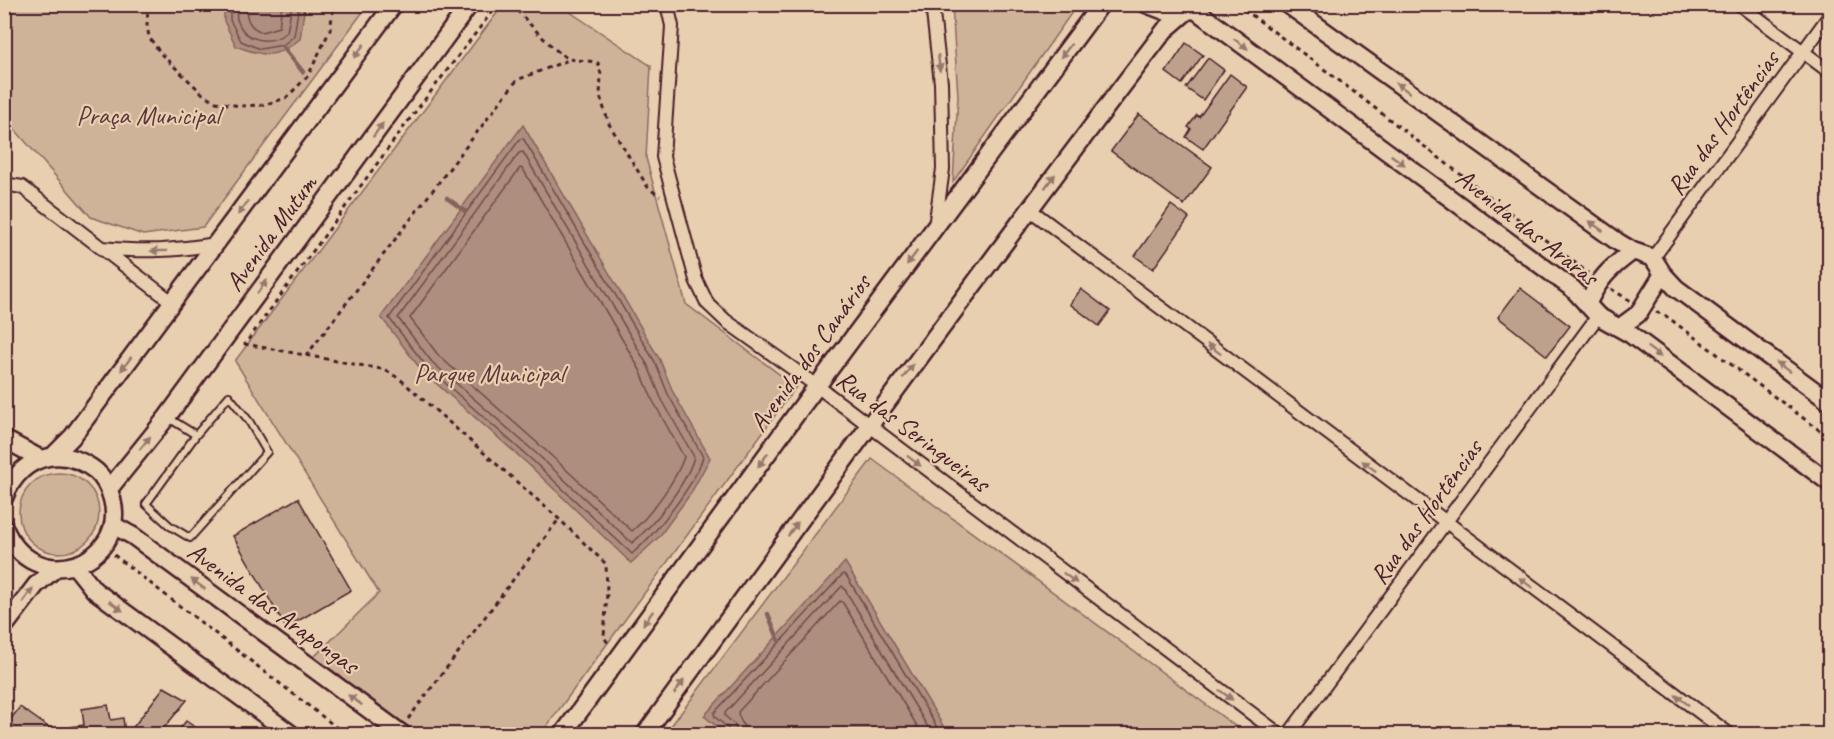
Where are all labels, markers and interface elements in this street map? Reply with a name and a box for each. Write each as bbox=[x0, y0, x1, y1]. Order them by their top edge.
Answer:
one-way arrow bbox=[1233, 38, 1249, 50]
one-way arrow bbox=[1060, 43, 1072, 59]
street label: Rua das Hortências bbox=[1659, 43, 1788, 202]
one-way arrow bbox=[354, 44, 366, 59]
one-way arrow bbox=[934, 53, 943, 72]
one-way arrow bbox=[1396, 82, 1412, 94]
park label: Praça Municipal bbox=[76, 99, 224, 132]
one-way arrow bbox=[372, 123, 384, 139]
one-way arrow bbox=[1390, 153, 1406, 166]
street label: Avenida das Araras bbox=[1449, 161, 1607, 294]
street label: Avenida Mutum bbox=[218, 167, 326, 298]
one-way arrow bbox=[1043, 174, 1055, 189]
one-way arrow bbox=[237, 199, 249, 215]
one-way arrow bbox=[1588, 220, 1604, 232]
one-way arrow bbox=[149, 246, 168, 255]
one-way arrow bbox=[906, 250, 918, 266]
street label: Avenida dos Canários bbox=[742, 266, 879, 438]
one-way arrow bbox=[256, 280, 268, 296]
one-way arrow bbox=[1206, 343, 1221, 355]
one-way arrow bbox=[1645, 346, 1661, 358]
one-way arrow bbox=[121, 357, 133, 372]
park label: Parque Municipal bbox=[414, 357, 569, 390]
one-way arrow bbox=[1775, 362, 1790, 374]
street label: Rua das Seringueiras bbox=[830, 363, 998, 501]
one-way arrow bbox=[902, 364, 914, 380]
street label: Rua das Hortências bbox=[1362, 432, 1491, 591]
one-way arrow bbox=[139, 435, 152, 451]
one-way arrow bbox=[757, 452, 769, 468]
one-way arrow bbox=[907, 454, 922, 466]
one-way arrow bbox=[1362, 461, 1377, 473]
one-way arrow bbox=[787, 521, 799, 537]
street label: Avenida das Arapongas bbox=[181, 535, 367, 682]
one-way arrow bbox=[1062, 572, 1078, 584]
one-way arrow bbox=[1518, 577, 1534, 589]
one-way arrow bbox=[190, 578, 206, 590]
one-way arrow bbox=[22, 588, 34, 604]
one-way arrow bbox=[109, 600, 124, 612]
one-way arrow bbox=[642, 609, 654, 625]
one-way arrow bbox=[673, 680, 685, 696]
one-way arrow bbox=[1218, 689, 1234, 701]
one-way arrow bbox=[1674, 693, 1690, 706]
one-way arrow bbox=[347, 694, 363, 706]

